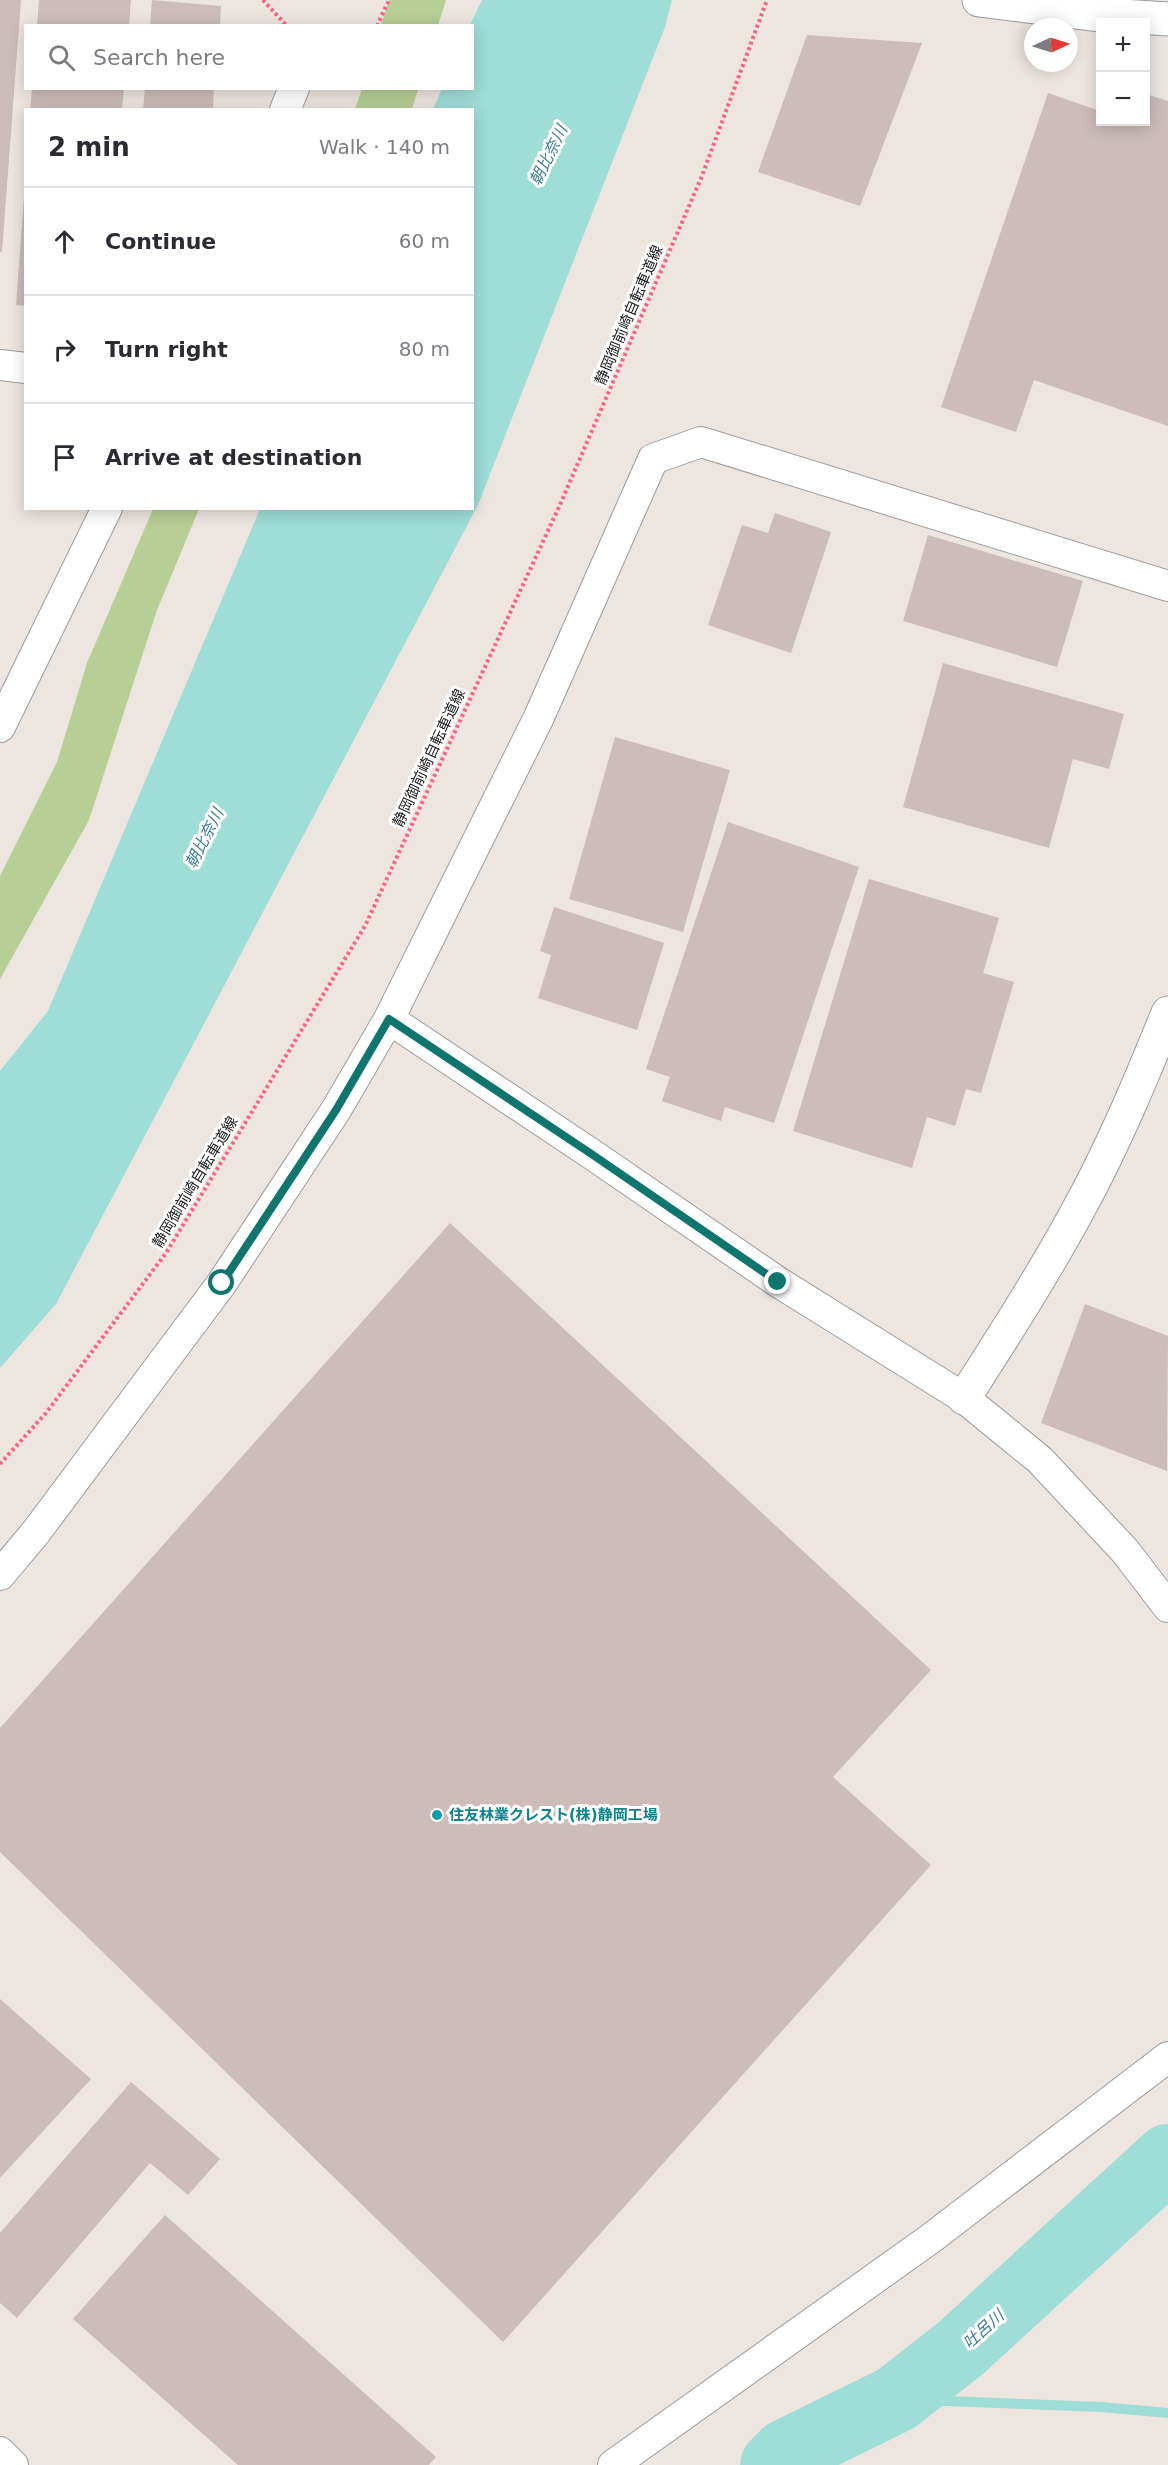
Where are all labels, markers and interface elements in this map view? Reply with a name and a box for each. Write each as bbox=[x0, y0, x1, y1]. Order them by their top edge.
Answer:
north arrow bbox=[1024, 18, 1078, 72]
map controls bbox=[1096, 18, 1150, 126]
button: + bbox=[1096, 18, 1150, 72]
search box bbox=[24, 24, 474, 90]
icon: search bbox=[45, 41, 78, 74]
text: Search here bbox=[93, 45, 225, 70]
button: − bbox=[1096, 72, 1150, 126]
water label: 朝比奈川 bbox=[526, 121, 572, 188]
text: 2 min bbox=[48, 132, 130, 162]
text: Walk · 140 m bbox=[319, 135, 450, 159]
icon: ahead bbox=[48, 225, 81, 258]
text: Continue bbox=[105, 229, 216, 254]
text: 60 m bbox=[399, 229, 450, 253]
street label: 静岡御前崎自転車道線 bbox=[591, 242, 667, 388]
icon: right bbox=[48, 333, 81, 366]
text: Turn right bbox=[105, 337, 228, 362]
text: 80 m bbox=[399, 337, 450, 361]
icon: arrive bbox=[48, 441, 81, 474]
text: Arrive at destination bbox=[105, 445, 362, 470]
street label: 静岡御前崎自転車道線 bbox=[389, 686, 469, 830]
water label: 朝比奈川 bbox=[181, 804, 228, 871]
street label: 静岡御前崎自転車道線 bbox=[149, 1113, 241, 1251]
route end bbox=[764, 1268, 790, 1294]
route start bbox=[208, 1269, 234, 1295]
place label: 住友林業クレスト(株)静岡工場 bbox=[449, 1806, 658, 1824]
marker: 住友林業クレスト(株)静岡工場 bbox=[430, 1808, 444, 1822]
water label: 吐呂川 bbox=[959, 2305, 1009, 2352]

